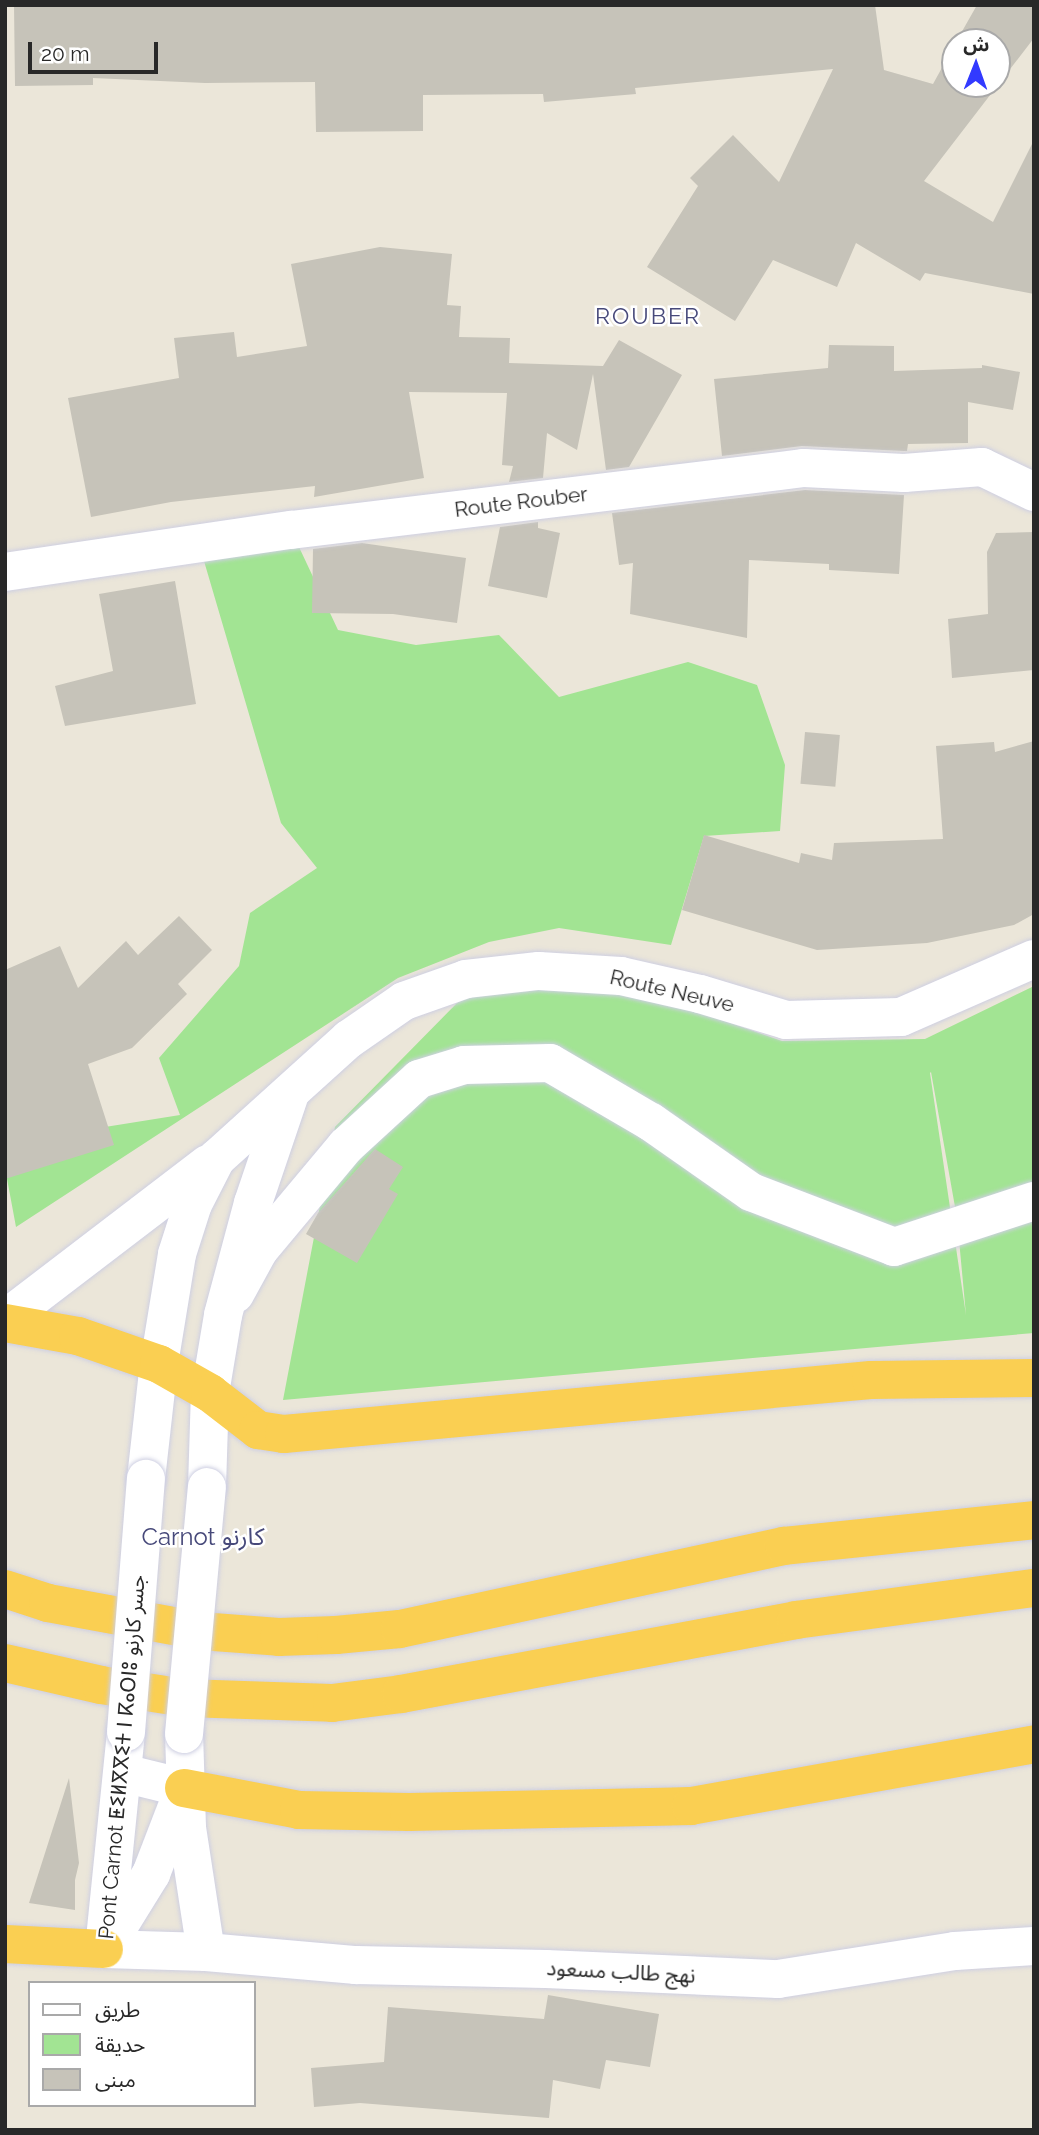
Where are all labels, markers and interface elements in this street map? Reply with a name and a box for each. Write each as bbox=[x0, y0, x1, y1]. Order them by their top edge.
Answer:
scale bar bbox=[32, 28, 161, 72]
north arrow bbox=[941, 28, 1011, 98]
text: ش bbox=[963, 33, 990, 55]
text: 20 m bbox=[41, 41, 89, 66]
district label: ROUBER bbox=[596, 302, 700, 330]
street label: Route Rouber bbox=[453, 481, 589, 523]
street label: Route Neuve bbox=[607, 964, 737, 1018]
district label: Carnot كارنو bbox=[142, 1523, 264, 1551]
street label: Pont Carnot ⵟⵉⵍⴳⴳⵉⵜ ⵏ ⴽⴰⵔⵏⵓ جسر كارنو bbox=[94, 1574, 150, 1940]
street label: نهج طالب مسعود bbox=[546, 1956, 696, 1988]
legend bbox=[28, 1981, 256, 2107]
text: طريق bbox=[95, 1997, 140, 2022]
text: حديقة bbox=[95, 2032, 145, 2057]
text: مبنى bbox=[95, 2067, 136, 2092]

